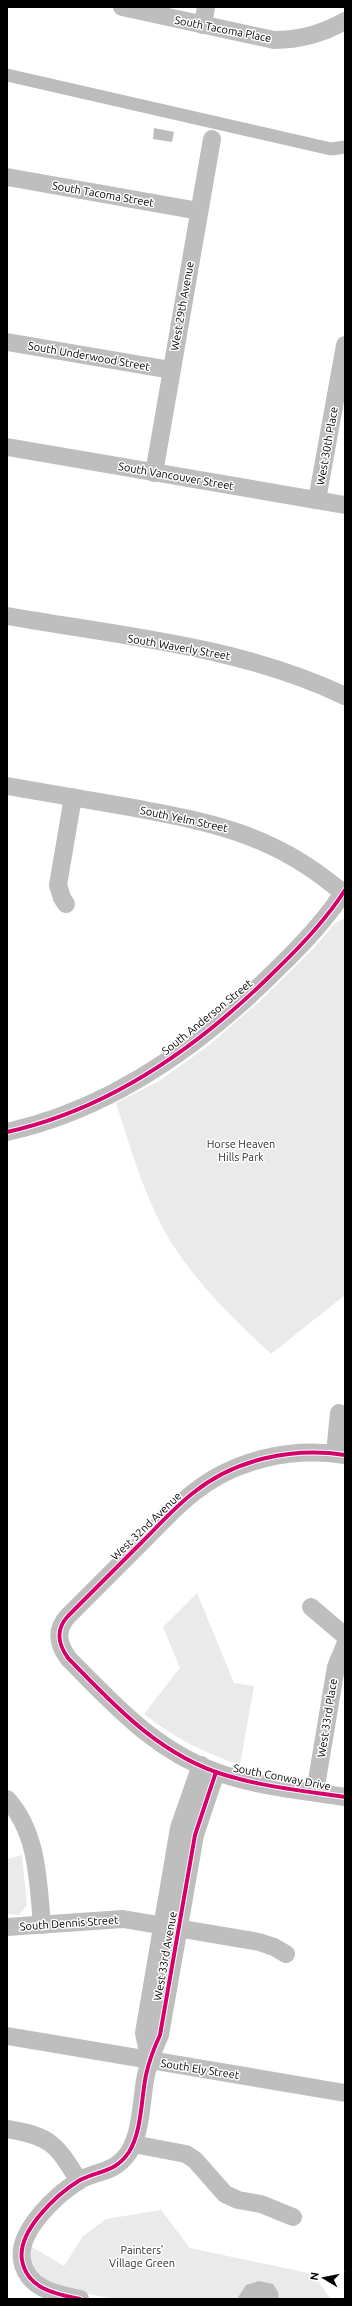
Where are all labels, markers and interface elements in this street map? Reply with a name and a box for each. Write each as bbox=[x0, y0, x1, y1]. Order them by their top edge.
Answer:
street label: South Tacoma Place bbox=[174, 14, 272, 44]
street label: South Tacoma Street bbox=[51, 179, 155, 209]
street label: West 29th Avenue bbox=[168, 260, 196, 352]
street label: South Underwood Street bbox=[27, 339, 151, 373]
street label: West 30th Place bbox=[314, 406, 340, 486]
street label: South Vancouver Street bbox=[117, 460, 235, 492]
street label: South Waverly Street bbox=[127, 632, 232, 662]
street label: South Yelm Street bbox=[139, 804, 230, 834]
street label: South Anderson Street bbox=[160, 977, 255, 1057]
park label: Horse Heaven Hills Park bbox=[207, 1138, 275, 1163]
street label: West 32nd Avenue bbox=[109, 1490, 183, 1562]
street label: West 33rd Place bbox=[315, 1678, 339, 1758]
street label: South Conway Drive bbox=[232, 1762, 332, 1792]
street label: West 33rd Avenue bbox=[151, 1911, 179, 2001]
street label: South Dennis Street bbox=[19, 1914, 119, 1932]
street label: South Ely Street bbox=[160, 2057, 241, 2081]
park label: Painters' Village Green bbox=[109, 2244, 175, 2269]
north arrow bbox=[304, 2258, 344, 2298]
text: N bbox=[308, 2271, 321, 2281]

